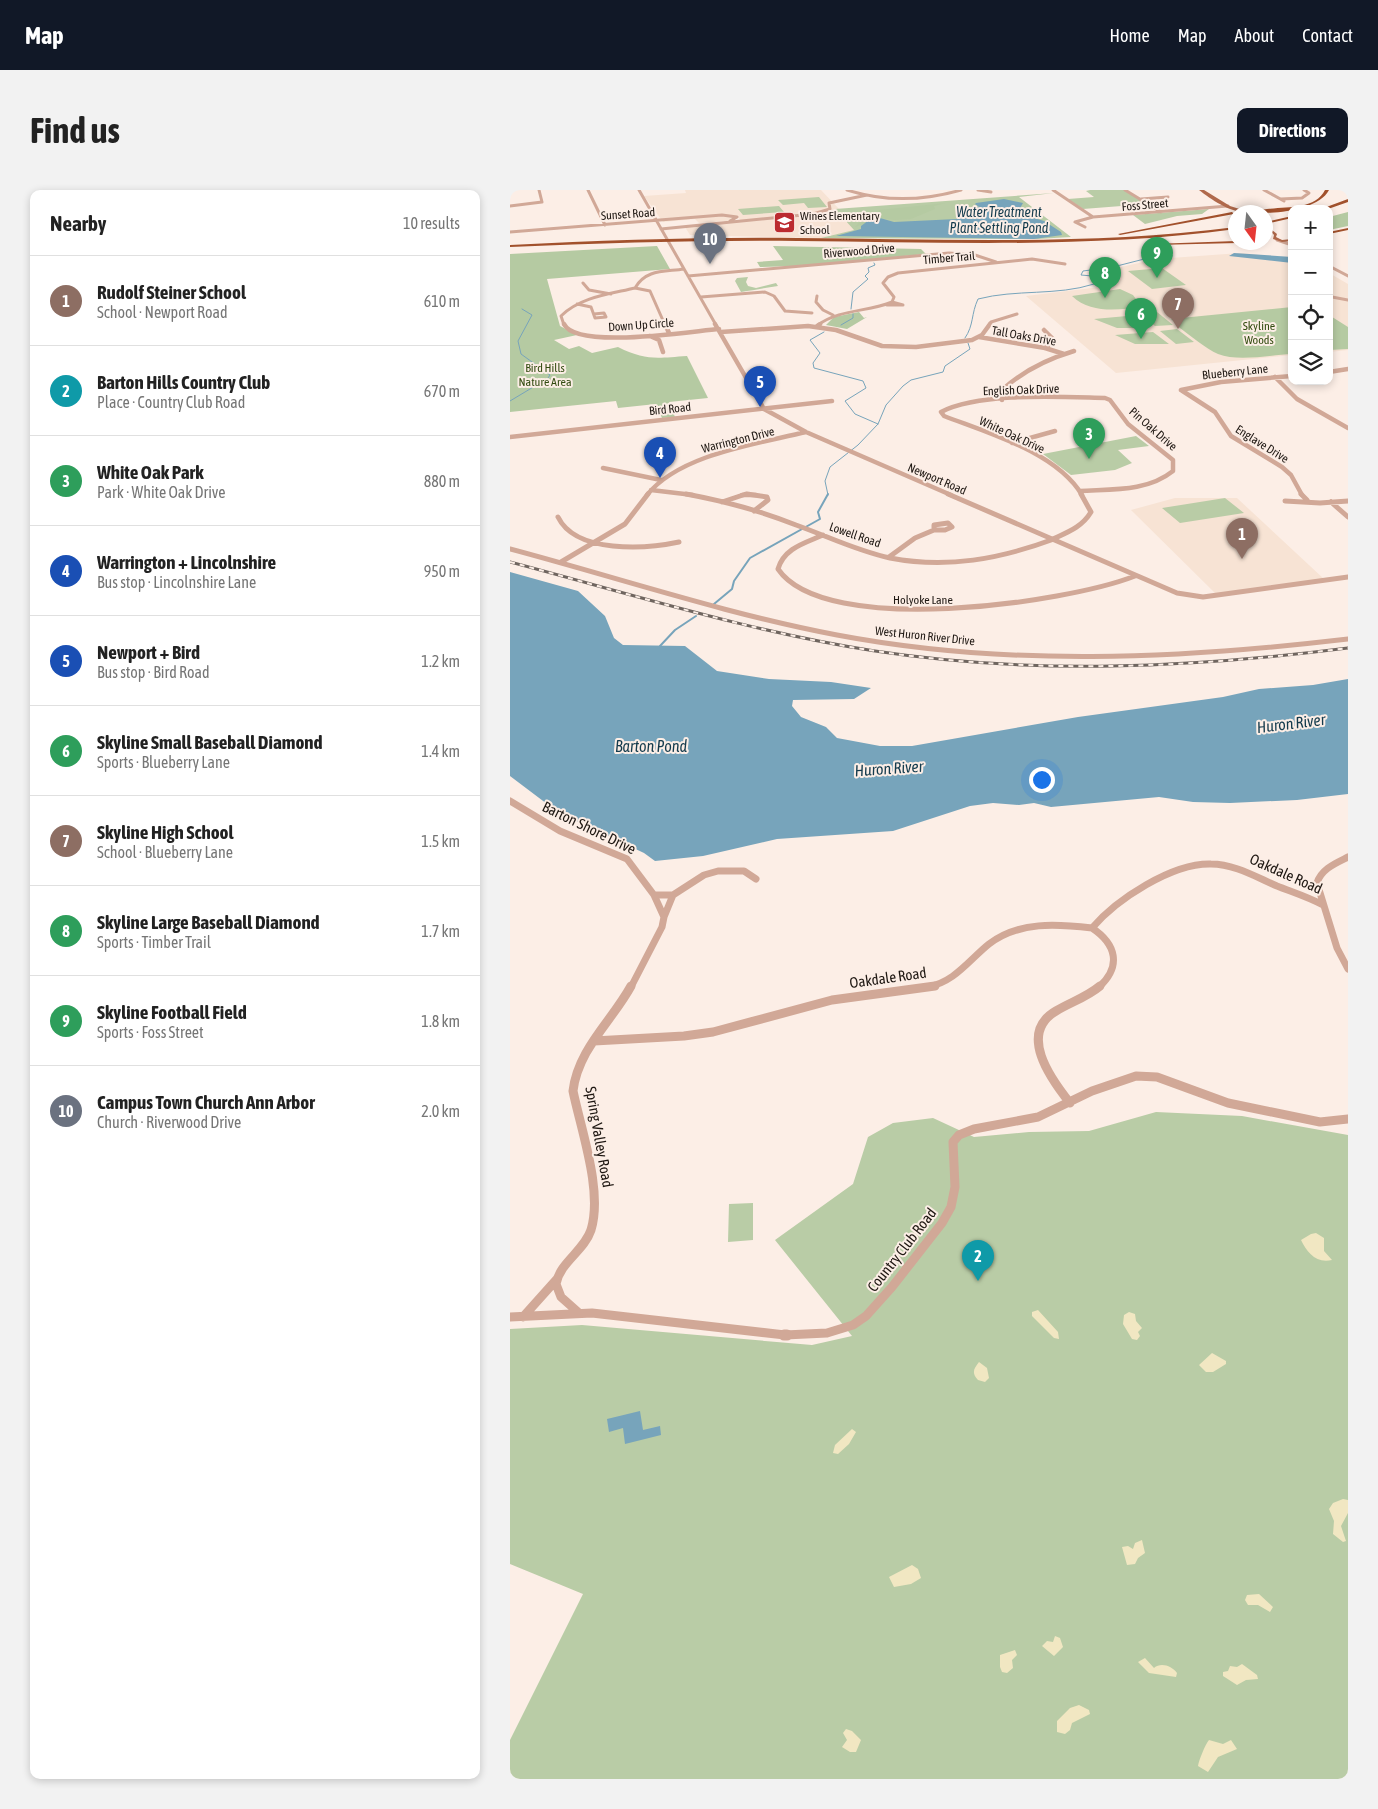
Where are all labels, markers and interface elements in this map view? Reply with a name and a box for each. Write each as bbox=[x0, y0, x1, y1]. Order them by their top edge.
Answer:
text: Map bbox=[25, 22, 64, 49]
text: Home bbox=[1110, 25, 1150, 46]
text: Map bbox=[1178, 25, 1207, 46]
text: About bbox=[1235, 25, 1274, 46]
text: Contact bbox=[1302, 25, 1353, 46]
button: Directions bbox=[1237, 108, 1348, 153]
text: Find us bbox=[30, 110, 120, 150]
street label: Foss Street bbox=[1121, 196, 1169, 214]
water label: Water Treatment Plant Settling Pond bbox=[950, 204, 1049, 236]
street label: Sunset Road bbox=[600, 205, 656, 223]
north arrow bbox=[1228, 205, 1273, 250]
map controls bbox=[1288, 205, 1333, 385]
button: + bbox=[1288, 205, 1333, 250]
place label: Wines Elementary School bbox=[800, 209, 880, 237]
text: Nearby bbox=[50, 211, 106, 235]
school or university icon: Wines Elementary School bbox=[772, 211, 796, 235]
text: 10 results bbox=[403, 214, 460, 232]
pin: 10 bbox=[694, 223, 726, 264]
pin: 9 bbox=[1141, 237, 1173, 278]
street label: Riverwood Drive bbox=[823, 241, 895, 261]
street label: Timber Trail bbox=[922, 249, 976, 267]
button: − bbox=[1288, 250, 1333, 295]
pin: 8 bbox=[1089, 257, 1121, 298]
text: Rudolf Steiner School bbox=[97, 281, 246, 303]
pin: 7 bbox=[1162, 288, 1194, 329]
text: 1 bbox=[62, 292, 70, 310]
text: 610 m bbox=[424, 292, 460, 310]
button: locate bbox=[1288, 295, 1333, 340]
pin: 6 bbox=[1125, 298, 1157, 339]
text: School · Newport Road bbox=[97, 303, 228, 321]
street label: Down Up Circle bbox=[608, 316, 674, 334]
park label: Skyline Woods bbox=[1243, 319, 1275, 347]
street label: Tall Oaks Drive bbox=[991, 323, 1057, 349]
button: layers bbox=[1288, 340, 1333, 385]
park label: Bird Hills Nature Area bbox=[519, 361, 572, 389]
street label: Blueberry Lane bbox=[1201, 362, 1269, 382]
pin: 5 bbox=[744, 366, 776, 407]
text: Barton Hills Country Club bbox=[97, 371, 270, 393]
text: 2 bbox=[62, 382, 70, 400]
text: 670 m bbox=[424, 382, 460, 400]
street label: English Oak Drive bbox=[983, 382, 1059, 398]
text: Place · Country Club Road bbox=[97, 393, 245, 411]
street label: Bird Road bbox=[648, 400, 692, 418]
street label: Pin Oak Drive bbox=[1126, 404, 1180, 454]
street label: White Oak Drive bbox=[977, 414, 1047, 456]
pin: 3 bbox=[1073, 418, 1105, 459]
street label: Englave Drive bbox=[1233, 422, 1291, 466]
street label: Warrington Drive bbox=[700, 424, 776, 456]
pin: 4 bbox=[644, 437, 676, 478]
street label: Newport Road bbox=[906, 460, 968, 498]
text: White Oak Park bbox=[97, 461, 204, 483]
text: 3 bbox=[62, 472, 70, 490]
text: 880 m bbox=[424, 472, 460, 490]
text: Park · White Oak Drive bbox=[97, 483, 226, 501]
pin: 1 bbox=[1226, 518, 1258, 559]
street label: Lowell Road bbox=[827, 520, 883, 550]
text: Warrington + Lincolnshire bbox=[97, 551, 276, 573]
text: 4 bbox=[62, 562, 70, 580]
text: 950 m bbox=[424, 562, 460, 580]
text: Bus stop · Lincolnshire Lane bbox=[97, 573, 256, 591]
street label: Holyoke Lane bbox=[893, 593, 953, 607]
street label: West Huron River Drive bbox=[875, 624, 975, 648]
text: Newport + Bird bbox=[97, 641, 200, 663]
text: 5 bbox=[62, 652, 70, 670]
text: 1.2 km bbox=[421, 652, 460, 670]
text: Bus stop · Bird Road bbox=[97, 663, 209, 681]
water label: Huron River bbox=[1256, 710, 1328, 736]
text: Skyline Small Baseball Diamond bbox=[97, 731, 323, 753]
water label: Barton Pond bbox=[615, 737, 687, 755]
text: 6 bbox=[62, 742, 70, 760]
text: 1.4 km bbox=[421, 742, 460, 760]
text: Sports · Blueberry Lane bbox=[97, 753, 230, 771]
water label: Huron River bbox=[854, 757, 925, 779]
your location bbox=[1029, 767, 1055, 793]
street label: Barton Shore Drive bbox=[540, 798, 639, 858]
text: Skyline High School bbox=[97, 821, 234, 843]
text: 7 bbox=[62, 832, 70, 850]
text: 1.5 km bbox=[421, 832, 460, 850]
text: School · Blueberry Lane bbox=[97, 843, 233, 861]
street label: Oakdale Road bbox=[1247, 850, 1325, 897]
text: Skyline Large Baseball Diamond bbox=[97, 911, 320, 933]
text: 8 bbox=[62, 922, 70, 940]
text: 1.7 km bbox=[421, 922, 460, 940]
text: Sports · Timber Trail bbox=[97, 933, 211, 951]
street label: Oakdale Road bbox=[848, 964, 927, 991]
text: Skyline Football Field bbox=[97, 1001, 247, 1023]
text: 9 bbox=[62, 1012, 70, 1030]
text: 1.8 km bbox=[421, 1012, 460, 1030]
text: Sports · Foss Street bbox=[97, 1023, 204, 1041]
street label: Spring Valley Road bbox=[582, 1085, 617, 1189]
text: Campus Town Church Ann Arbor bbox=[97, 1091, 315, 1113]
text: 10 bbox=[58, 1102, 74, 1120]
text: 2.0 km bbox=[421, 1102, 460, 1120]
text: Church · Riverwood Drive bbox=[97, 1113, 241, 1131]
street label: Country Club Road bbox=[864, 1205, 939, 1295]
pin: 2 bbox=[962, 1240, 994, 1281]

